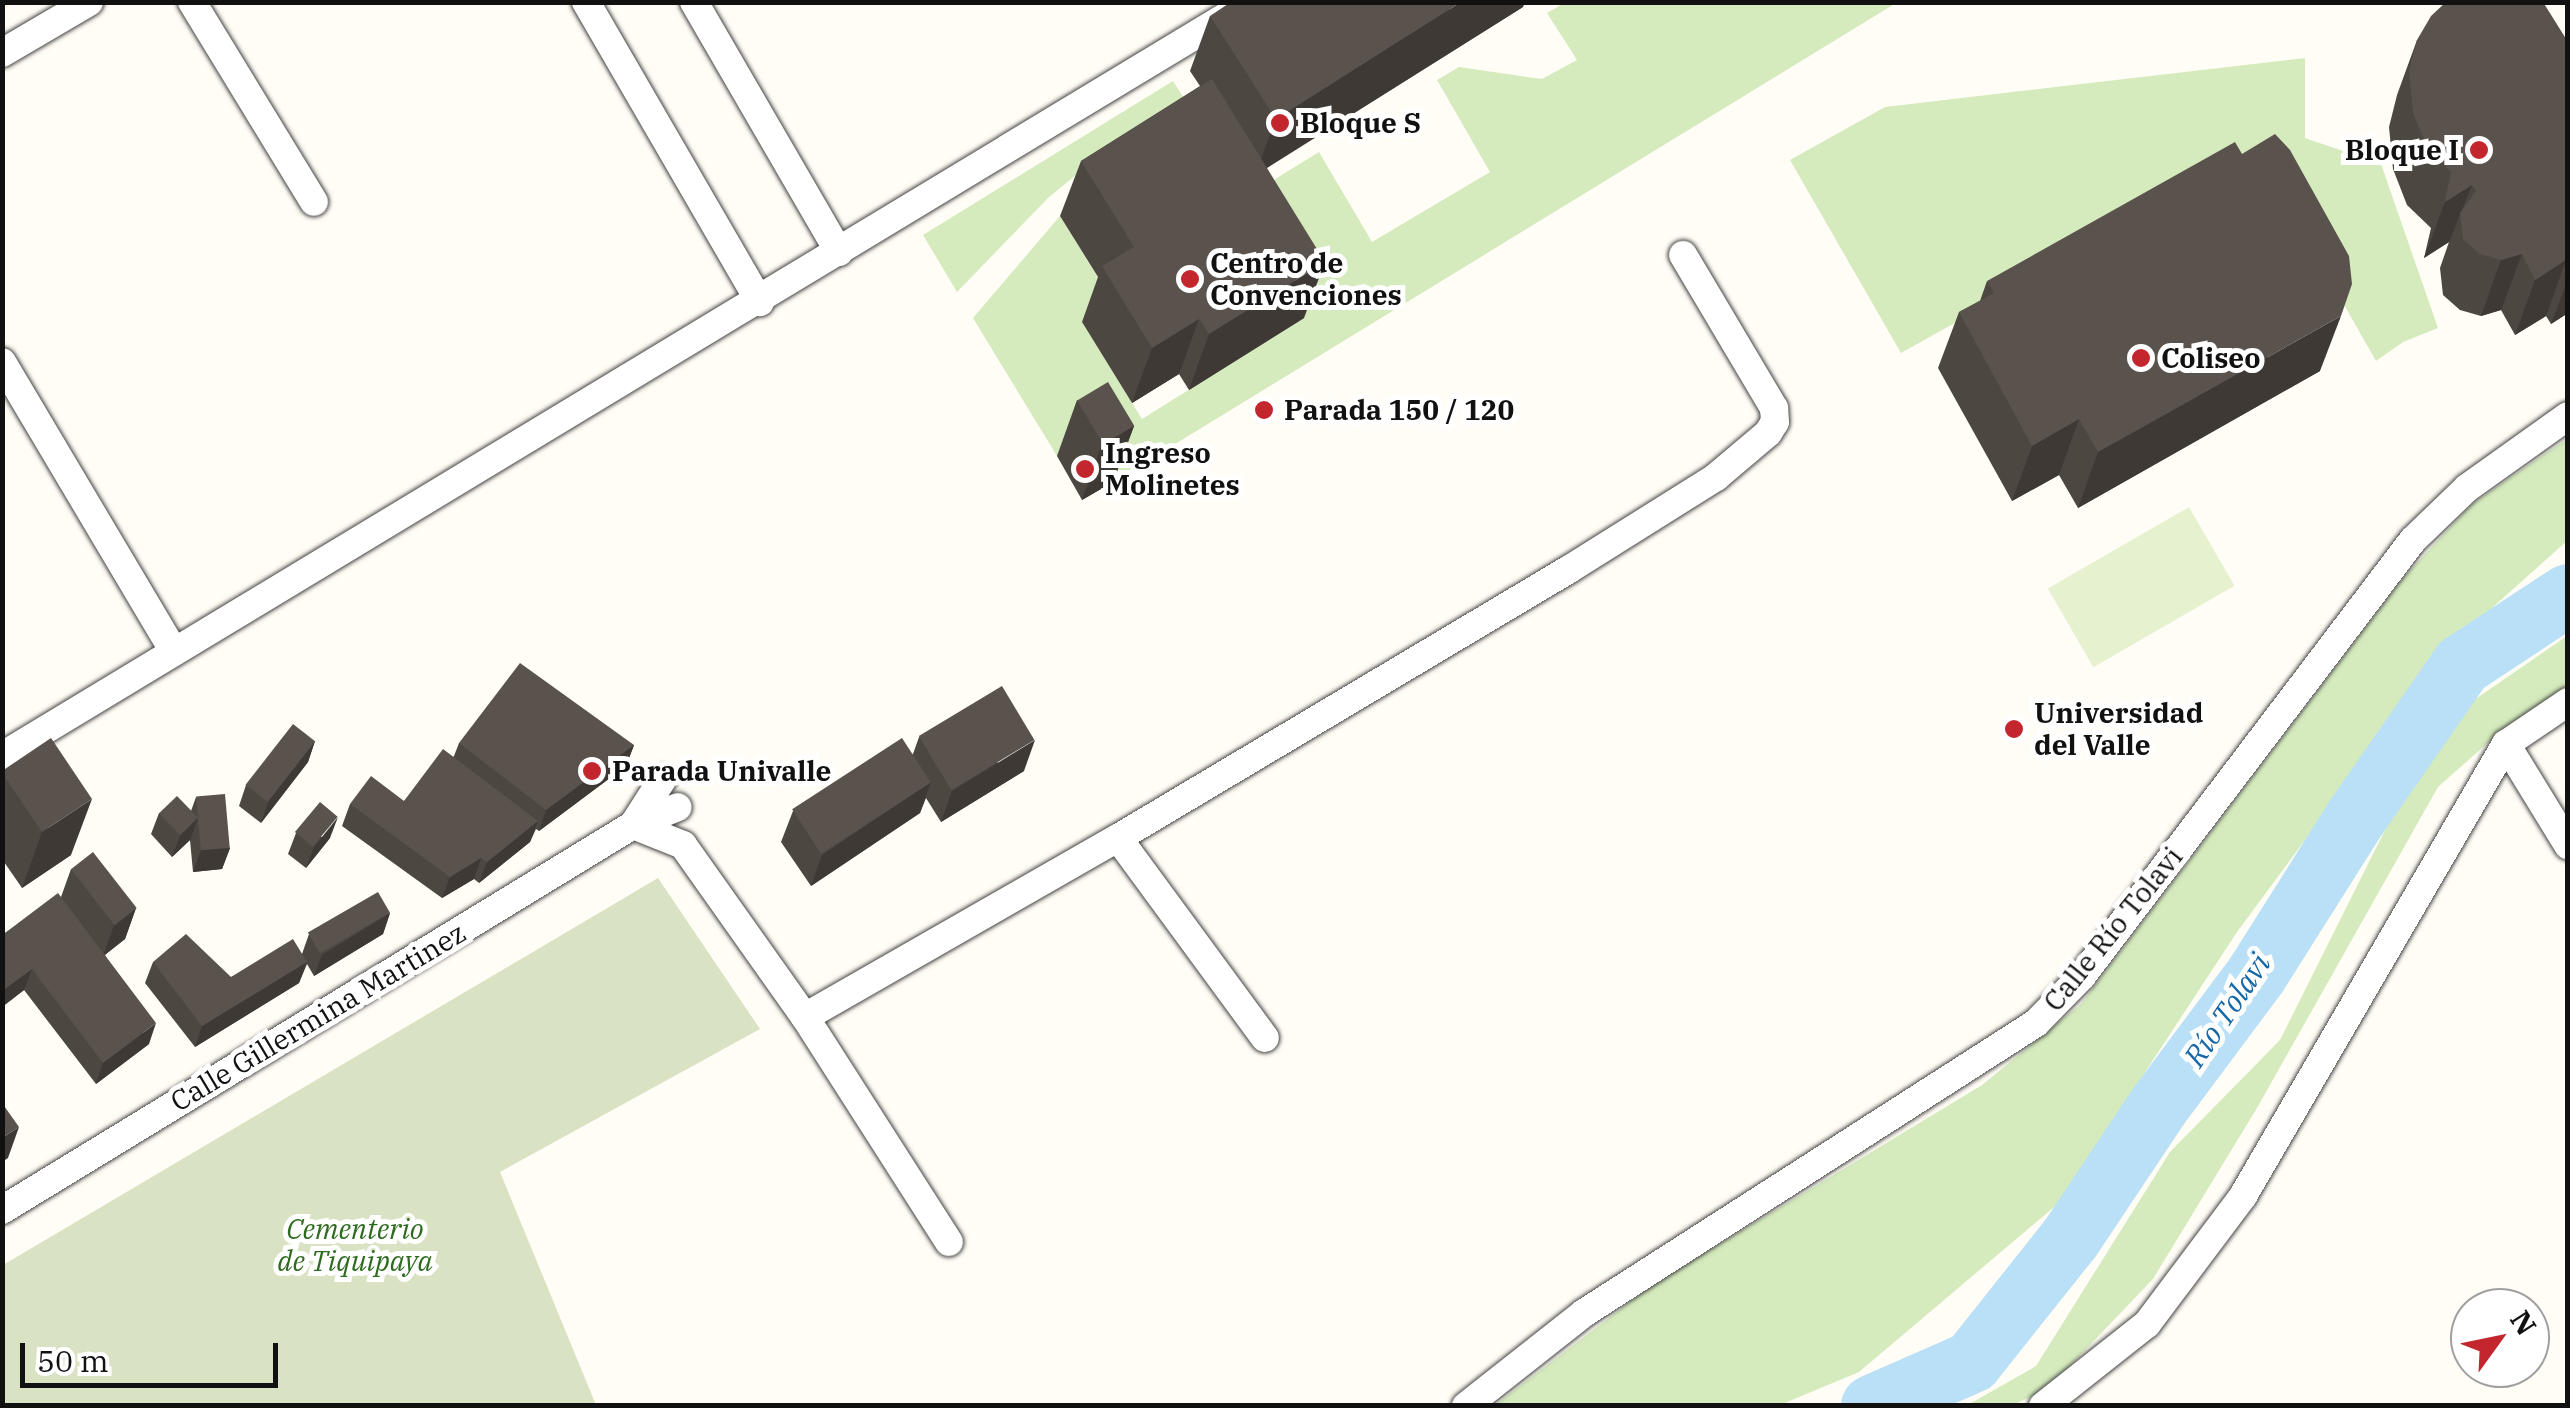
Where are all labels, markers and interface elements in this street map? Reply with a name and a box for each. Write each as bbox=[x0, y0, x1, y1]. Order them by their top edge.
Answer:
place label: Bloque S bbox=[1300, 106, 1421, 140]
marker: Bloque S bbox=[1269, 112, 1291, 134]
place label: Bloque I bbox=[2345, 133, 2459, 167]
marker: Bloque I bbox=[2468, 139, 2490, 161]
place label: Centro de Convenciones bbox=[1210, 246, 1402, 312]
marker: Centro de Convenciones bbox=[1179, 268, 1201, 290]
place label: Coliseo bbox=[2161, 341, 2261, 375]
marker: Coliseo bbox=[2130, 347, 2152, 369]
place label: Parada 150 / 120 bbox=[1284, 393, 1514, 427]
marker: Parada 150 / 120 bbox=[1253, 399, 1275, 421]
place label: Ingreso Molinetes bbox=[1105, 436, 1240, 502]
marker: Ingreso Molinetes bbox=[1074, 458, 1096, 480]
place label: Universidad del Valle bbox=[2034, 696, 2203, 762]
marker: Universidad del Valle bbox=[2003, 718, 2025, 740]
place label: Parada Univalle bbox=[612, 754, 831, 788]
marker: Parada Univalle bbox=[581, 760, 603, 782]
street label: Calle Río Tolavi bbox=[2037, 840, 2189, 1018]
street label: Calle Gillermina Martinez bbox=[165, 916, 471, 1118]
water label: Río Tolavi bbox=[2176, 947, 2278, 1073]
park label: Cementerio de Tiquipaya bbox=[277, 1212, 433, 1278]
north arrow bbox=[2450, 1288, 2550, 1388]
text: N bbox=[2502, 1303, 2545, 1342]
scale bar bbox=[25, 1323, 282, 1385]
text: 50 m bbox=[37, 1341, 109, 1380]

